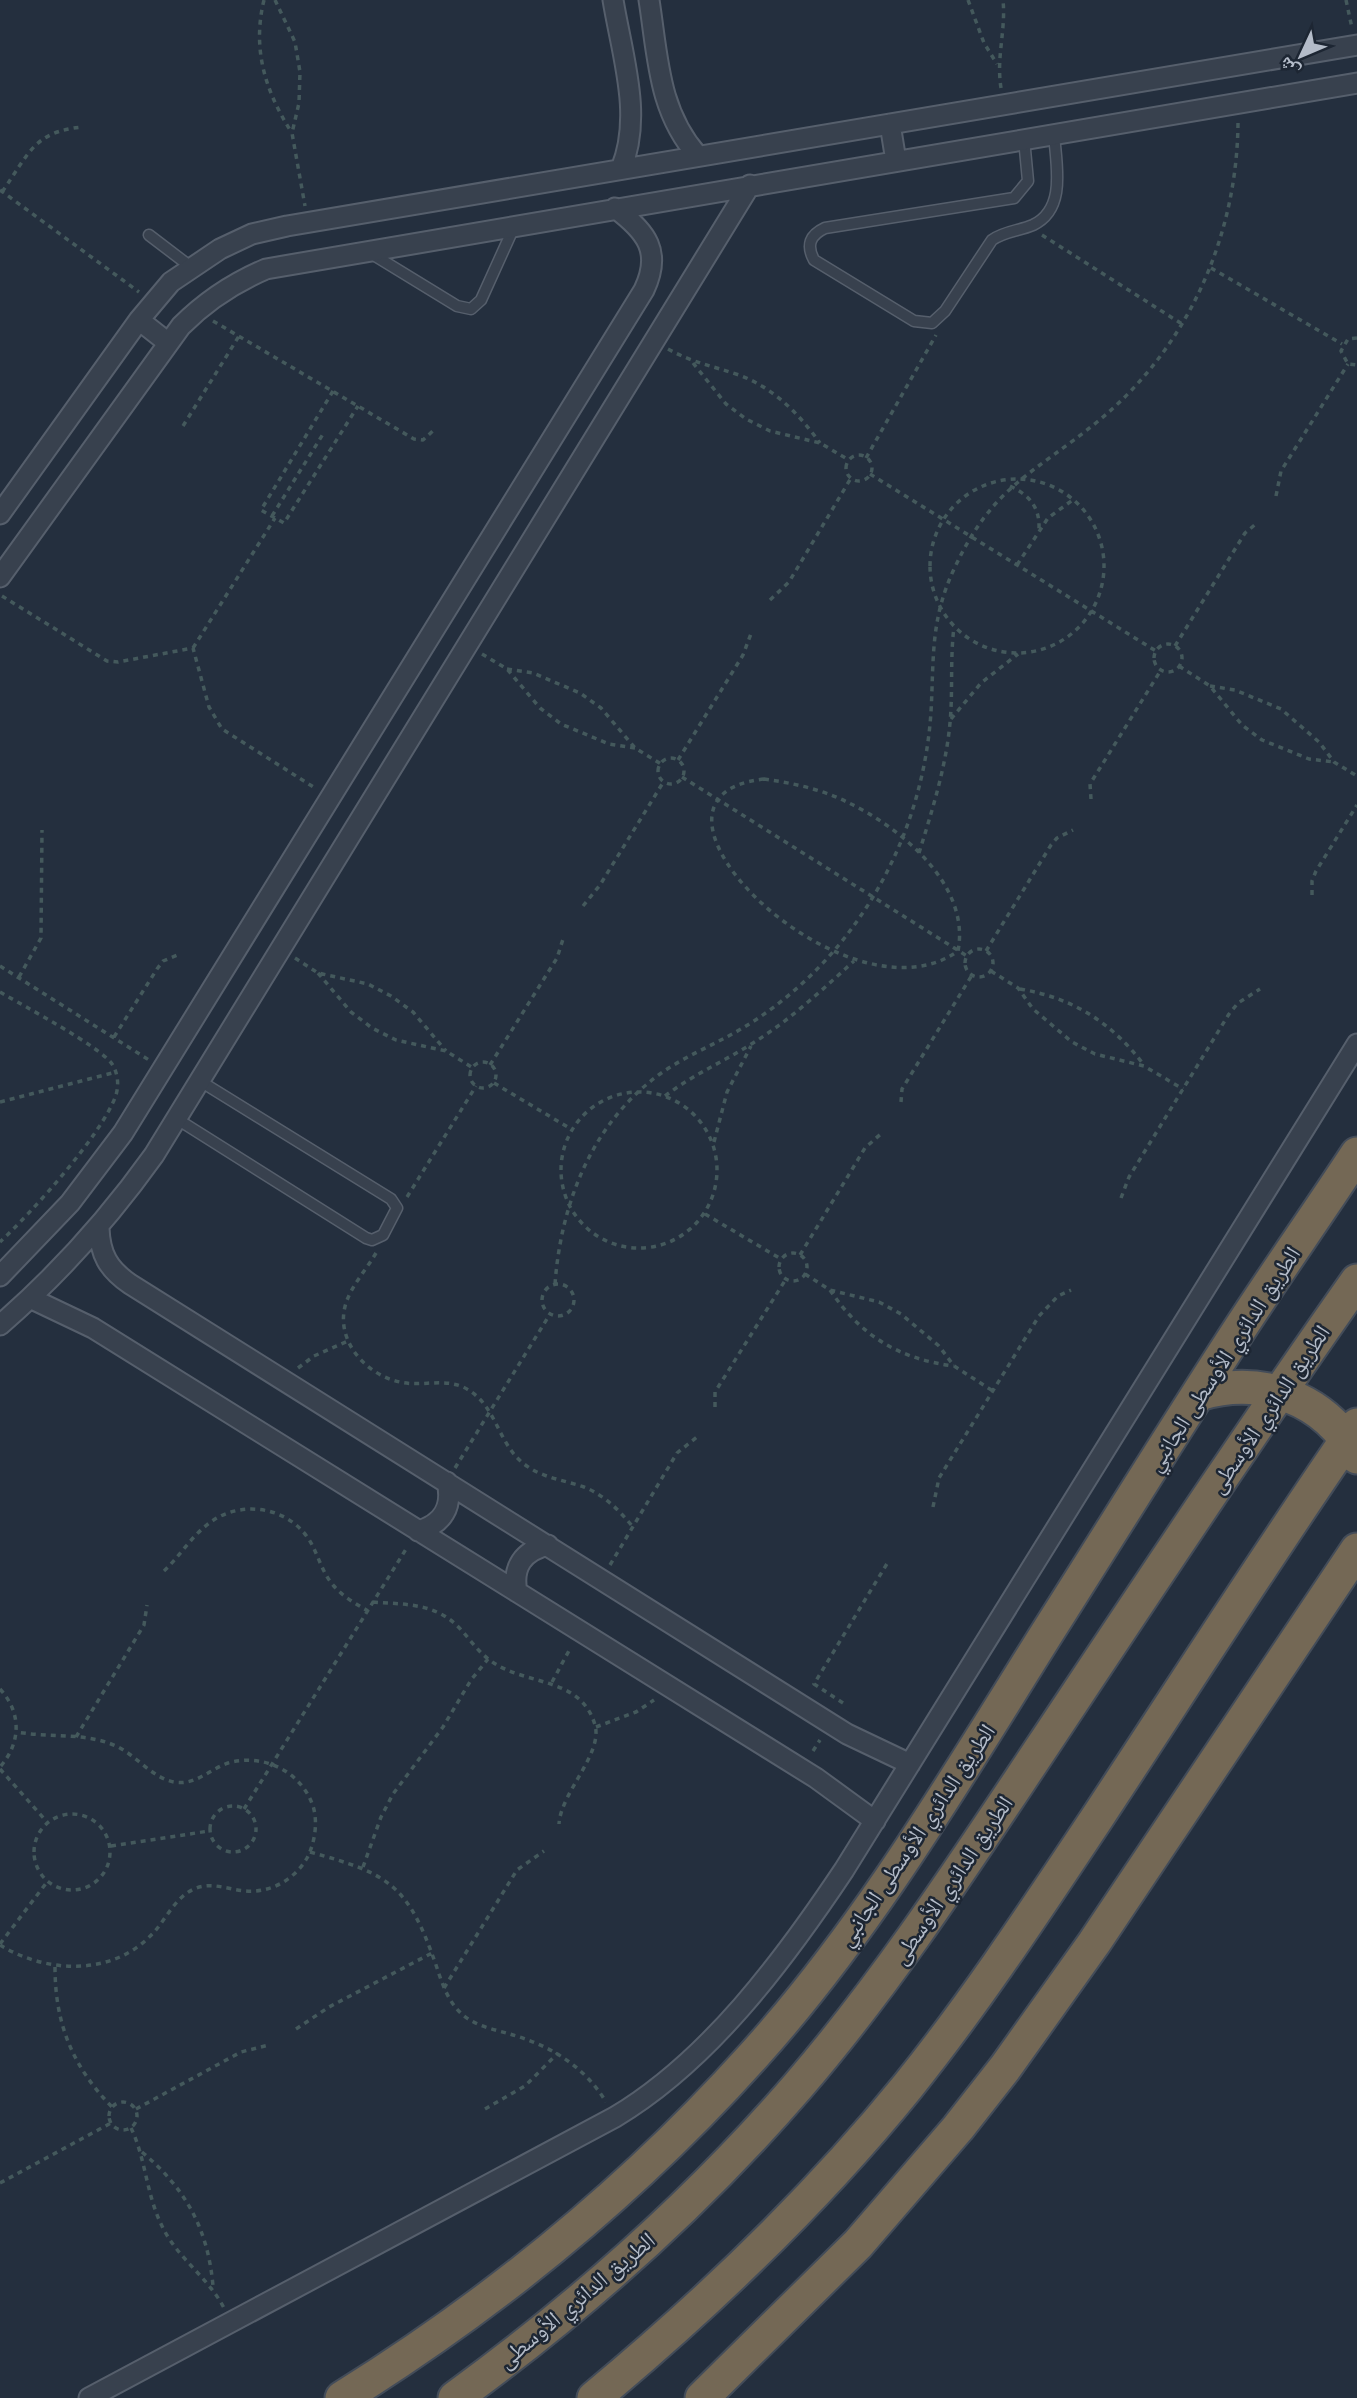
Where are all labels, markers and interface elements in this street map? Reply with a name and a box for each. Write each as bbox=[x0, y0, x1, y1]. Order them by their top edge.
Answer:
north arrow bbox=[1266, 21, 1336, 91]
text: ش bbox=[1273, 52, 1304, 83]
street label: الطريق الدائري الأوسطى الجانبي bbox=[1140, 1241, 1306, 1477]
street label: الطريق الدائري الأوسطى bbox=[1202, 1320, 1336, 1498]
street label: الطريق الدائري الأوسطى الجانبي bbox=[831, 1718, 1001, 1952]
street label: الطريق الدائري الأوسطى bbox=[885, 1791, 1019, 1969]
street label: الطريق الدائري الأوسطى bbox=[491, 2225, 664, 2378]

